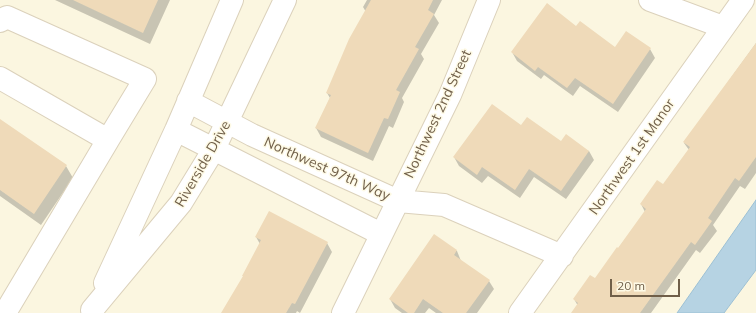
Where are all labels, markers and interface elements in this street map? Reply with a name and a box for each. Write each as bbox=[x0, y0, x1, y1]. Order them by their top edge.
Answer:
street label: Northwest 2nd Street bbox=[401, 47, 475, 181]
street label: Northwest 1st Manor bbox=[586, 96, 678, 218]
street label: Riverside Drive bbox=[172, 118, 234, 210]
street label: Northwest 97th Way bbox=[261, 134, 393, 204]
scale bar bbox=[612, 271, 682, 297]
text: 20 m bbox=[617, 278, 645, 293]

